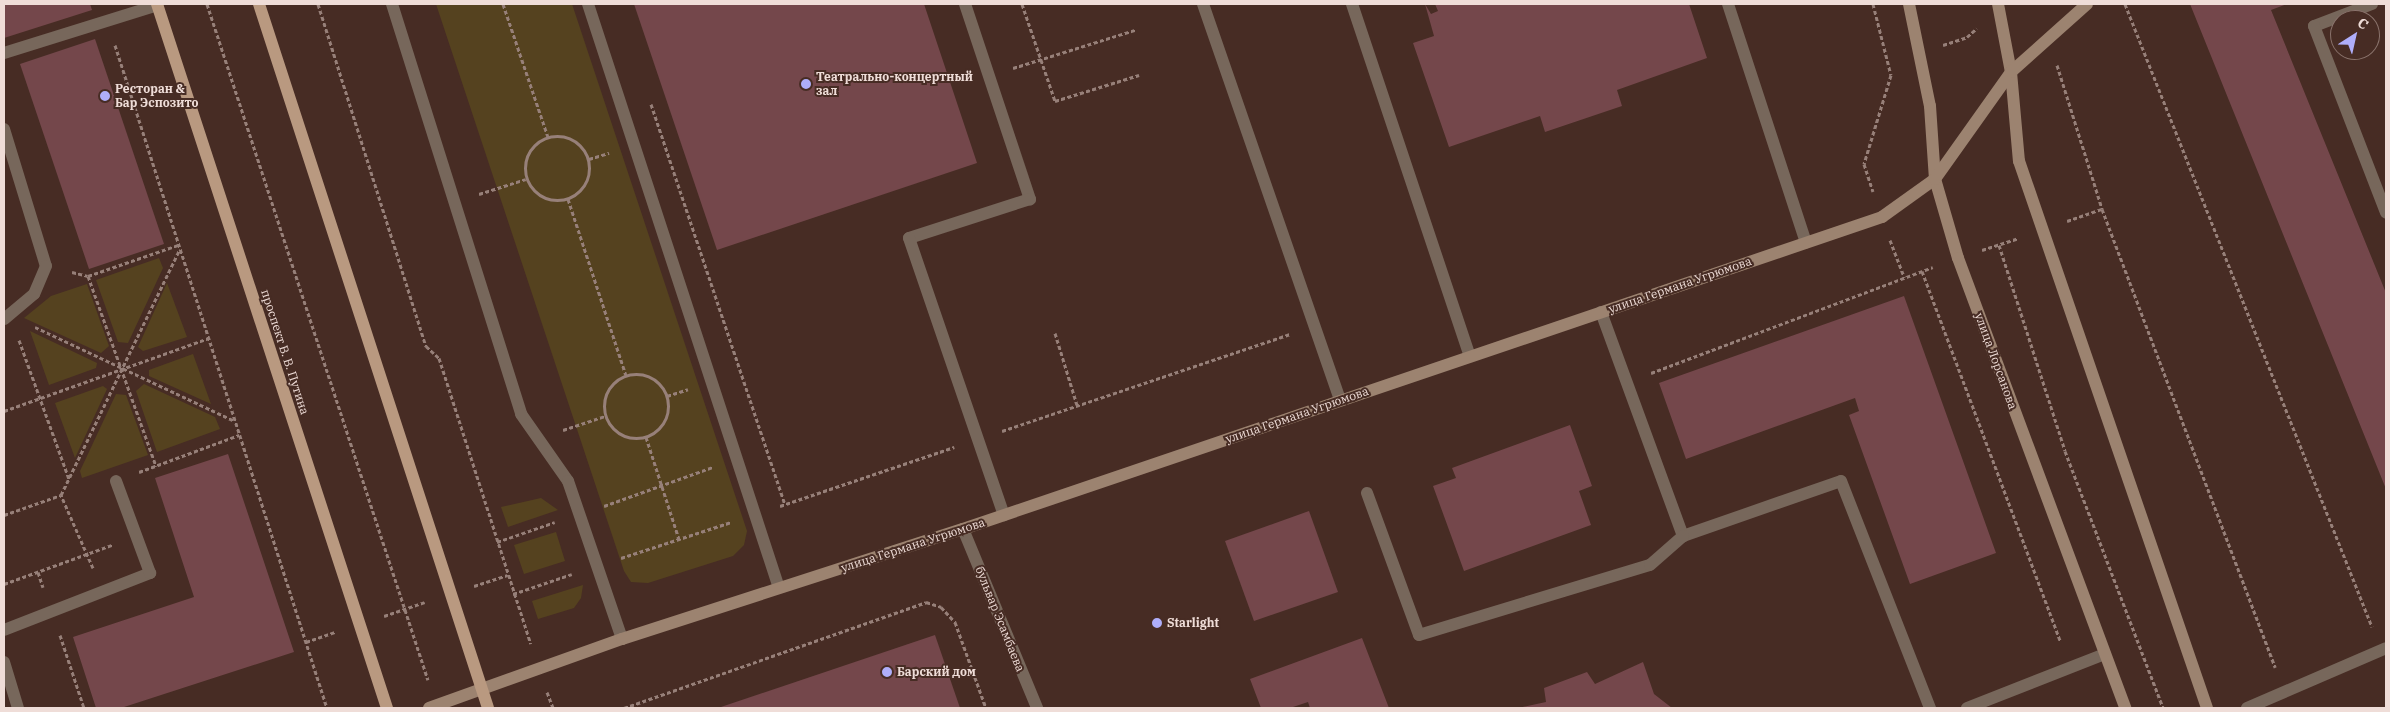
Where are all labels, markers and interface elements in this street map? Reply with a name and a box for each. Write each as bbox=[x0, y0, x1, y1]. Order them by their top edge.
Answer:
north arrow bbox=[2330, 10, 2380, 60]
text: С bbox=[2354, 13, 2372, 34]
place label: Театрально-концертный зал bbox=[816, 70, 973, 98]
marker: Театрально-концертный зал bbox=[800, 78, 812, 90]
place label: Ресторан & Бар Эспозито bbox=[115, 82, 198, 110]
marker: Ресторан & Бар Эспозито bbox=[99, 90, 111, 102]
street label: улица Германа Угрюмова bbox=[1607, 254, 1753, 316]
street label: проспект В. В. Путина bbox=[258, 288, 312, 416]
street label: улица Лорсанова bbox=[1972, 311, 2020, 411]
street label: улица Германа Угрюмова bbox=[1224, 384, 1370, 446]
street label: улица Германа Угрюмова bbox=[839, 515, 987, 575]
street label: бульвар Эсамбаева bbox=[972, 564, 1028, 674]
place label: Starlight bbox=[1167, 616, 1219, 630]
marker: Starlight bbox=[1151, 617, 1163, 629]
place label: Барский дом bbox=[897, 665, 976, 679]
marker: Барский дом bbox=[881, 666, 893, 678]

